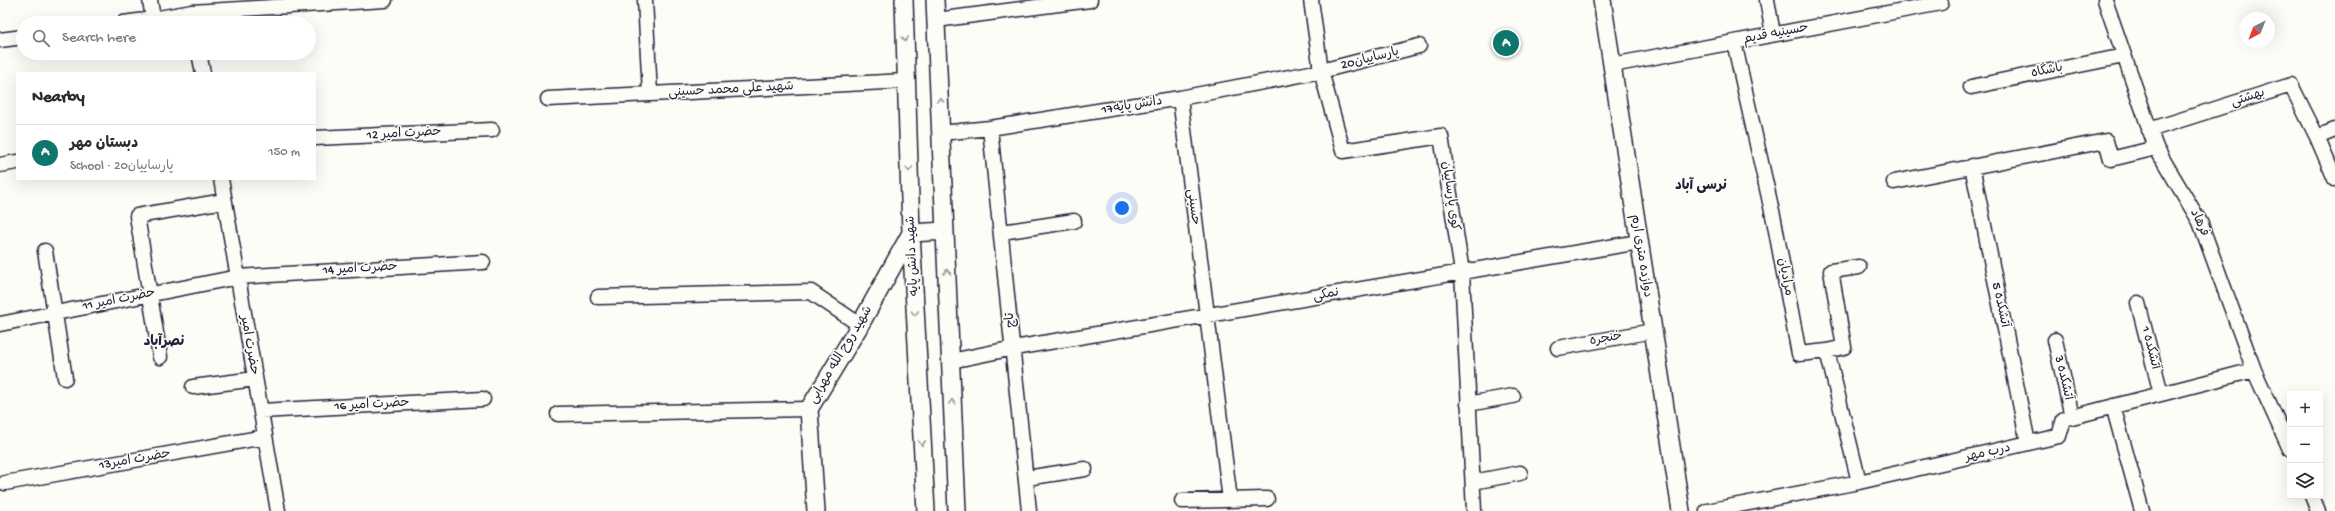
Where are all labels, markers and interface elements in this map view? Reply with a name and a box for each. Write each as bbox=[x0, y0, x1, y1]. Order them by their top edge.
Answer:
north arrow bbox=[2239, 12, 2275, 48]
search box bbox=[16, 16, 316, 60]
street label: حسینیه قدیم bbox=[1742, 20, 1810, 49]
icon: search bbox=[30, 27, 52, 49]
pin: A bbox=[1493, 28, 1519, 58]
text: Search here bbox=[62, 29, 136, 47]
one-way arrow bbox=[901, 36, 909, 42]
street label: پارساییان20 bbox=[1339, 44, 1401, 73]
street label: باشگاه bbox=[2029, 59, 2064, 81]
street label: شهید علی محمد حسینی bbox=[668, 79, 794, 101]
street label: بهشتی bbox=[2229, 85, 2267, 111]
text: Nearby bbox=[32, 88, 85, 108]
street label: دانش پایه17 bbox=[1100, 94, 1163, 118]
one-way arrow bbox=[935, 97, 944, 103]
street label: حضرت امیر 12 bbox=[365, 125, 442, 144]
text: دبستان مهر bbox=[70, 135, 138, 153]
text: A bbox=[41, 145, 49, 160]
text: 150 m bbox=[268, 145, 300, 160]
text: School · پارساییان20 bbox=[70, 159, 173, 174]
street label: کوی پارساییان bbox=[1438, 160, 1462, 232]
one-way arrow bbox=[905, 166, 913, 172]
district label: نرسی آباد bbox=[1675, 176, 1727, 195]
street label: حسینی bbox=[1183, 188, 1203, 226]
your location bbox=[1112, 198, 1132, 218]
street label: فرهاد bbox=[2186, 207, 2212, 239]
street label: دوازده متری ارم bbox=[1626, 213, 1655, 299]
street label: شهید دانش پایه bbox=[903, 215, 923, 297]
street label: مرادیان bbox=[1774, 257, 1796, 297]
street label: حضرت امیر 14 bbox=[321, 260, 398, 279]
one-way arrow bbox=[943, 269, 951, 275]
street label: آتشکده 5 bbox=[1988, 281, 2013, 330]
street label: نمکی bbox=[1312, 285, 1340, 305]
street label: حضرت امیر 11 bbox=[80, 286, 157, 315]
street label: شهید روح الله مهرابی bbox=[806, 303, 876, 407]
one-way arrow bbox=[911, 310, 920, 316]
street label: تاچ bbox=[1003, 311, 1019, 328]
street label: حضرت امیر bbox=[236, 313, 262, 376]
street label: آتشکده 1 bbox=[2137, 324, 2164, 372]
street label: خنجره bbox=[1589, 329, 1624, 349]
district label: نصرآباد bbox=[144, 332, 184, 351]
street label: آتشکده 3 bbox=[2050, 353, 2077, 403]
map controls bbox=[2287, 391, 2323, 499]
button: + bbox=[2287, 391, 2323, 427]
street label: حضرت امیر 16 bbox=[333, 396, 410, 415]
one-way arrow bbox=[948, 399, 957, 405]
button: − bbox=[2287, 427, 2323, 463]
one-way arrow bbox=[918, 440, 926, 446]
street label: درب مهر bbox=[1963, 441, 2012, 466]
street label: حضرت امیر13 bbox=[97, 446, 172, 474]
button: layers bbox=[2287, 463, 2323, 499]

